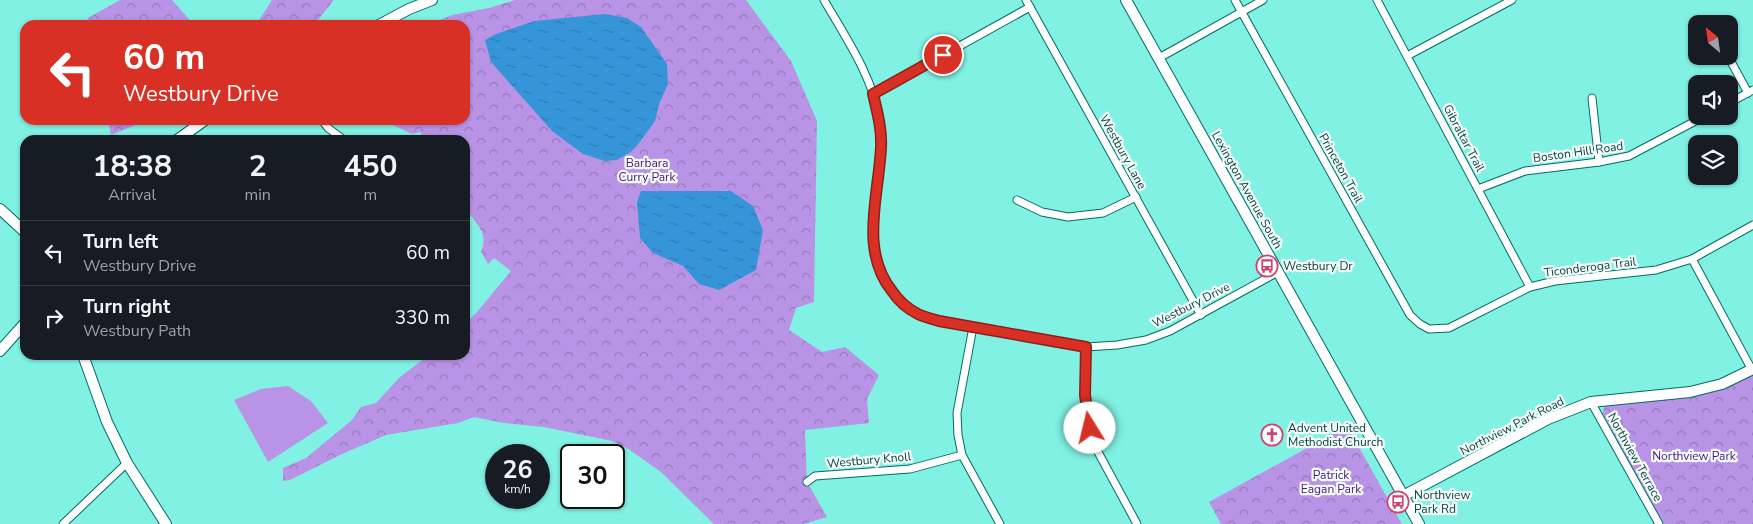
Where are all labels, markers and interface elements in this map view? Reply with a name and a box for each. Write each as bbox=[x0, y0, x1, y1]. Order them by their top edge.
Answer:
north arrow bbox=[1688, 15, 1738, 65]
map controls bbox=[1688, 15, 1738, 185]
text: 60 m bbox=[123, 34, 205, 81]
pin bbox=[922, 34, 964, 76]
icon: left bbox=[40, 40, 105, 105]
icon: arrive bbox=[929, 41, 957, 69]
button: sound bbox=[1688, 75, 1738, 125]
text: Westbury Drive bbox=[123, 79, 279, 109]
street label: Gibraltar Trail bbox=[1440, 102, 1489, 175]
street label: Westbury Lane bbox=[1096, 112, 1150, 192]
street label: Lexington Avenue South bbox=[1208, 128, 1286, 252]
street label: Princeton Trail bbox=[1315, 130, 1367, 206]
button: layers bbox=[1688, 135, 1738, 185]
street label: Boston Hill Road bbox=[1532, 138, 1624, 166]
text: 18:38 bbox=[93, 146, 172, 187]
text: 2 bbox=[249, 146, 267, 187]
text: 450 bbox=[343, 146, 397, 187]
park label: Barbara Curry Park bbox=[619, 155, 676, 185]
text: Arrival bbox=[108, 184, 156, 206]
text: min bbox=[244, 184, 271, 206]
text: m bbox=[364, 184, 377, 206]
text: Turn left bbox=[83, 229, 158, 255]
icon: left bbox=[40, 239, 68, 267]
text: 60 m bbox=[406, 240, 450, 266]
street label: Ticonderoga Trail bbox=[1543, 253, 1638, 281]
bus stop icon: Westbury Dr bbox=[1255, 254, 1279, 278]
text: Westbury Drive bbox=[83, 255, 196, 277]
place label: Westbury Dr bbox=[1283, 258, 1353, 274]
street label: Westbury Drive bbox=[1150, 279, 1232, 331]
text: Turn right bbox=[83, 294, 170, 320]
icon: right bbox=[40, 304, 68, 332]
text: 330 m bbox=[395, 305, 450, 331]
text: Westbury Path bbox=[83, 320, 191, 342]
street label: Northview Park Road bbox=[1457, 393, 1567, 459]
position arrow bbox=[1063, 401, 1115, 453]
street label: Northview Terrace bbox=[1604, 410, 1666, 504]
place label: Advent United Methodist Church bbox=[1288, 420, 1383, 450]
church icon: Advent United Methodist Church bbox=[1260, 423, 1284, 447]
speed limit sign: 30 bbox=[560, 444, 625, 509]
street label: Westbury Knoll bbox=[826, 448, 912, 472]
park label: Northview Park bbox=[1652, 448, 1737, 464]
text: 26 bbox=[502, 453, 533, 487]
park label: Patrick Eagan Park bbox=[1301, 467, 1362, 497]
text: km/h bbox=[504, 481, 531, 497]
place label: Northview Park Rd bbox=[1414, 487, 1471, 517]
bus stop icon: Northview Park Rd bbox=[1386, 490, 1410, 514]

